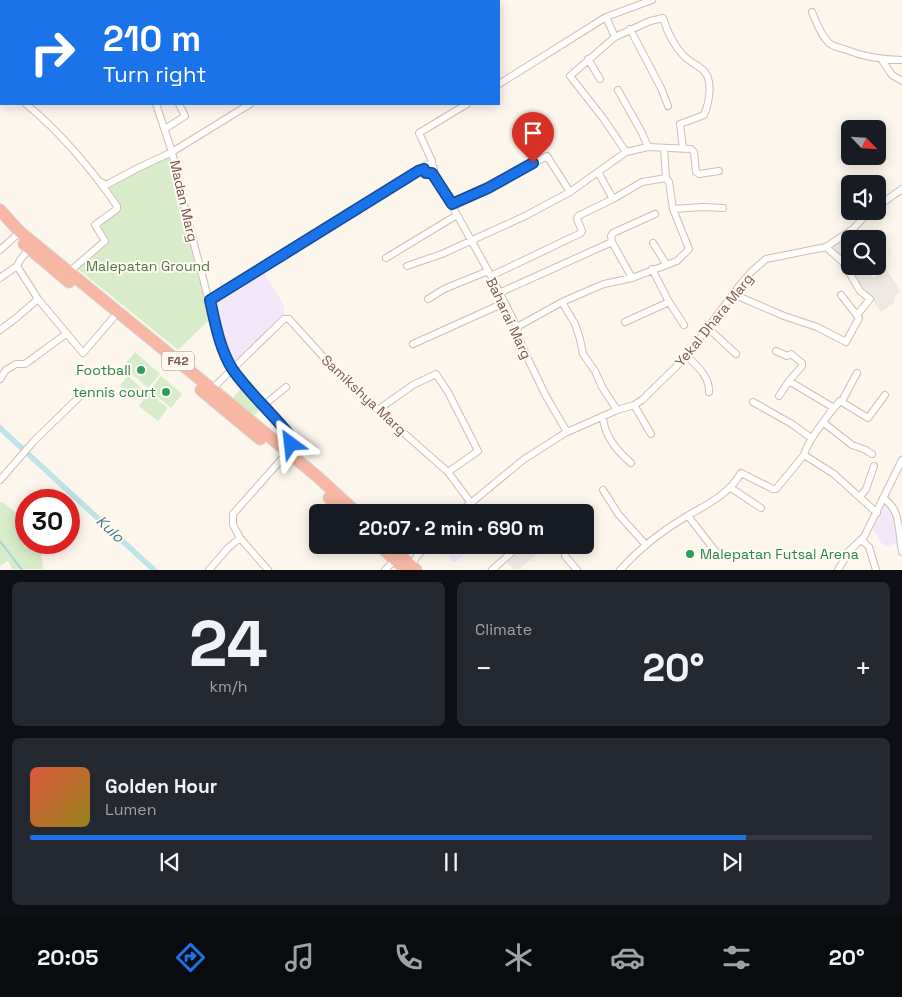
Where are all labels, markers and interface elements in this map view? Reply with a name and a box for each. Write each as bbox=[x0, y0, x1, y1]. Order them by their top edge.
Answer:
text: 210 m bbox=[103, 17, 201, 61]
icon: right bbox=[20, 20, 85, 85]
text: Turn right bbox=[103, 60, 206, 88]
pin bbox=[512, 112, 554, 163]
icon: arrive bbox=[519, 119, 547, 147]
north arrow bbox=[841, 120, 886, 165]
map controls bbox=[841, 120, 886, 275]
street label: Madan Marg bbox=[166, 158, 202, 244]
button: sound bbox=[841, 175, 886, 220]
button: search bbox=[841, 230, 886, 275]
park label: Malepatan Ground bbox=[86, 257, 210, 275]
street label: Yekal Dhara Marg bbox=[671, 270, 757, 370]
street label: Baharai Marg bbox=[482, 274, 536, 362]
street label: Samikshya Marg bbox=[318, 351, 410, 439]
road number: F42 bbox=[162, 352, 194, 371]
place label: Football bbox=[76, 361, 131, 379]
marker: Football bbox=[135, 364, 147, 376]
place label: tennis court bbox=[73, 383, 156, 401]
marker: tennis court bbox=[160, 386, 172, 398]
position arrow bbox=[264, 417, 316, 469]
speed limit sign: 30 bbox=[15, 489, 80, 554]
water label: Kulo bbox=[92, 511, 129, 547]
text: 20:07 · 2 min · 690 m bbox=[359, 516, 544, 541]
place label: Malepatan Futsal Arena bbox=[700, 545, 859, 563]
marker: Malepatan Futsal Arena bbox=[684, 548, 696, 560]
text: 24 bbox=[189, 602, 268, 685]
text: Climate bbox=[475, 619, 532, 640]
text: 20° bbox=[642, 644, 705, 692]
text: − bbox=[475, 650, 492, 686]
text: + bbox=[855, 650, 872, 686]
text: km/h bbox=[209, 676, 248, 697]
text: Golden Hour bbox=[105, 774, 217, 799]
text: Lumen bbox=[105, 799, 157, 820]
icon: previous bbox=[156, 848, 184, 876]
icon: pause bbox=[437, 848, 465, 876]
icon: next bbox=[718, 848, 746, 876]
icon: directions bbox=[173, 940, 208, 975]
icon: music bbox=[282, 940, 317, 975]
icon: phone bbox=[391, 940, 426, 975]
icon: climate bbox=[501, 940, 536, 975]
icon: car bbox=[610, 940, 645, 975]
icon: filters bbox=[719, 940, 754, 975]
text: 20:05 bbox=[37, 943, 99, 971]
text: 20° bbox=[829, 943, 865, 971]

